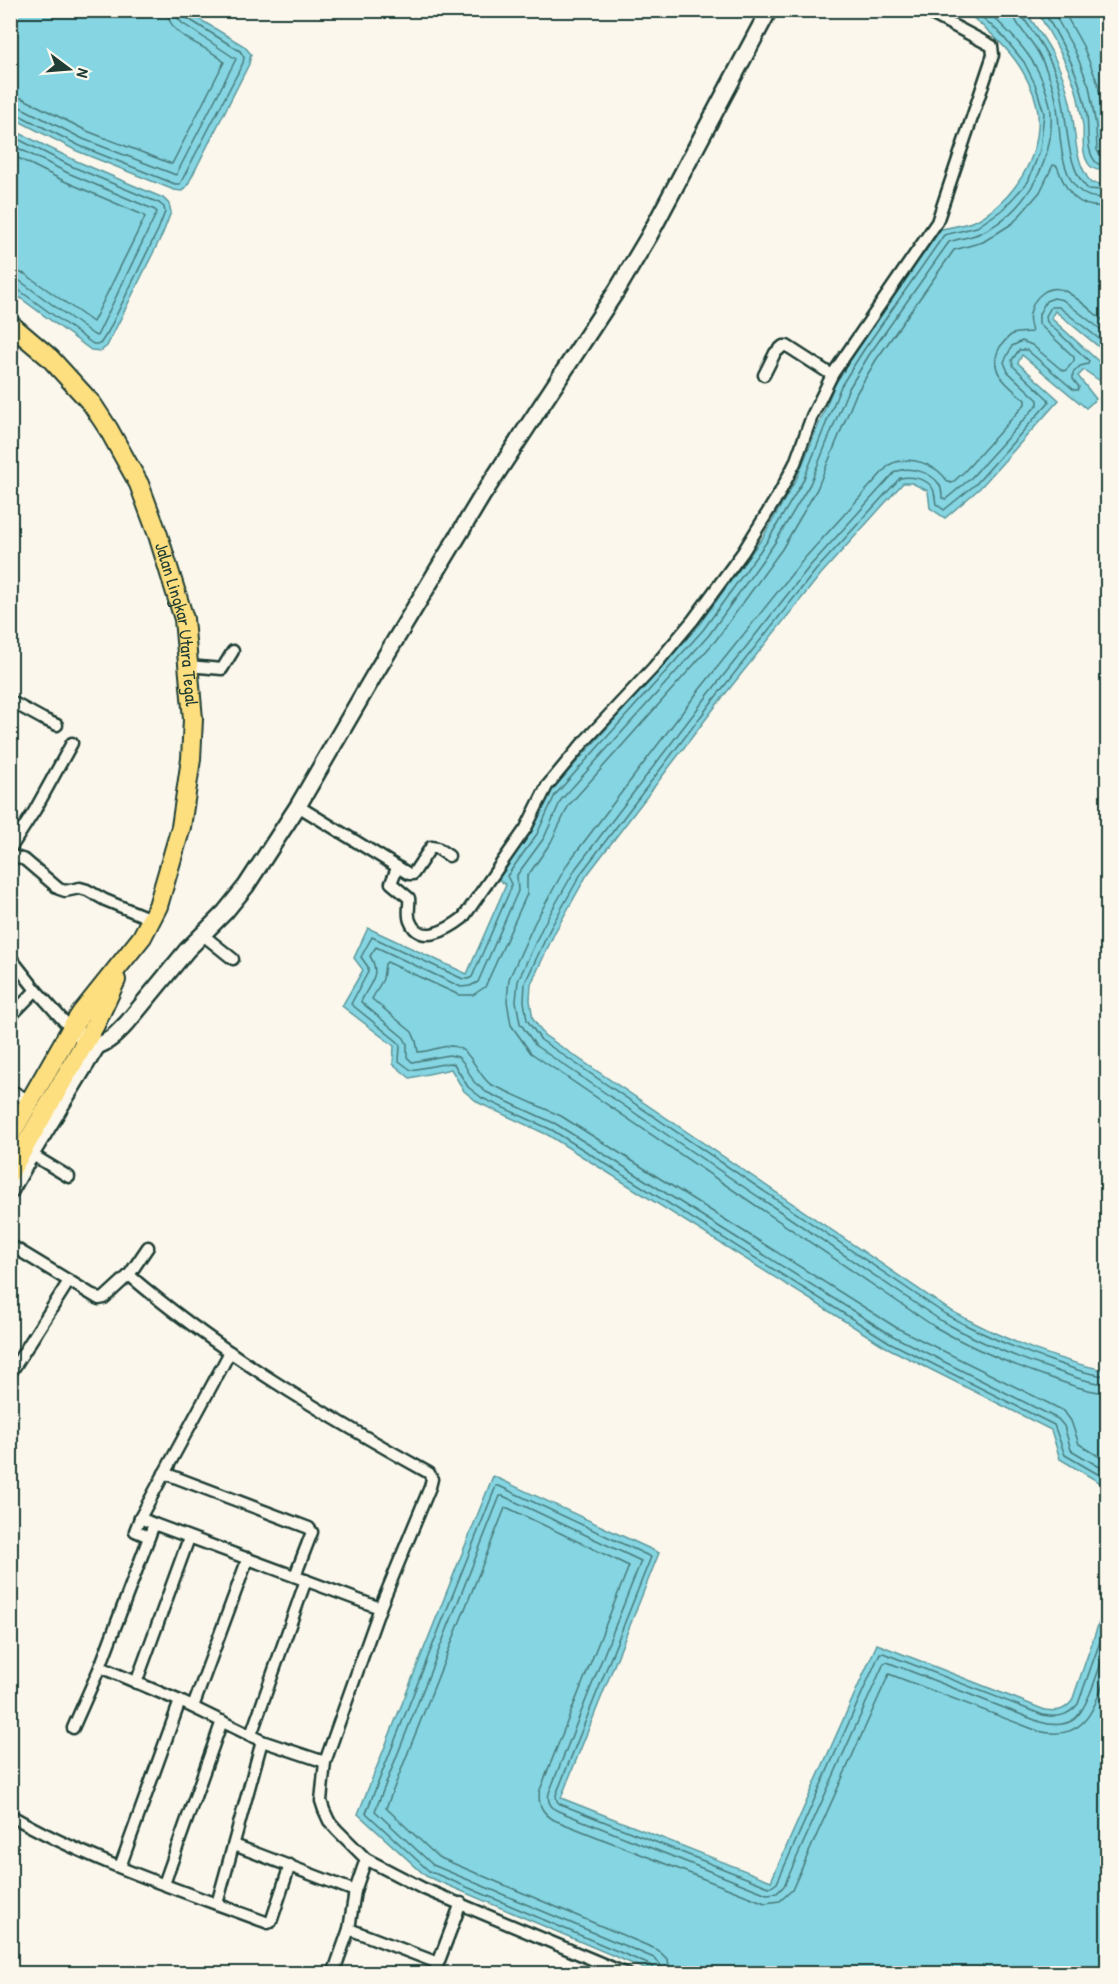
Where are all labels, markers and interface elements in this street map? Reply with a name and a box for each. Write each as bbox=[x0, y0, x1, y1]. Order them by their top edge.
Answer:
north arrow bbox=[39, 39, 99, 99]
text: N bbox=[72, 66, 95, 81]
street label: Jalan Lingkar Utara Tegal bbox=[149, 539, 205, 708]

